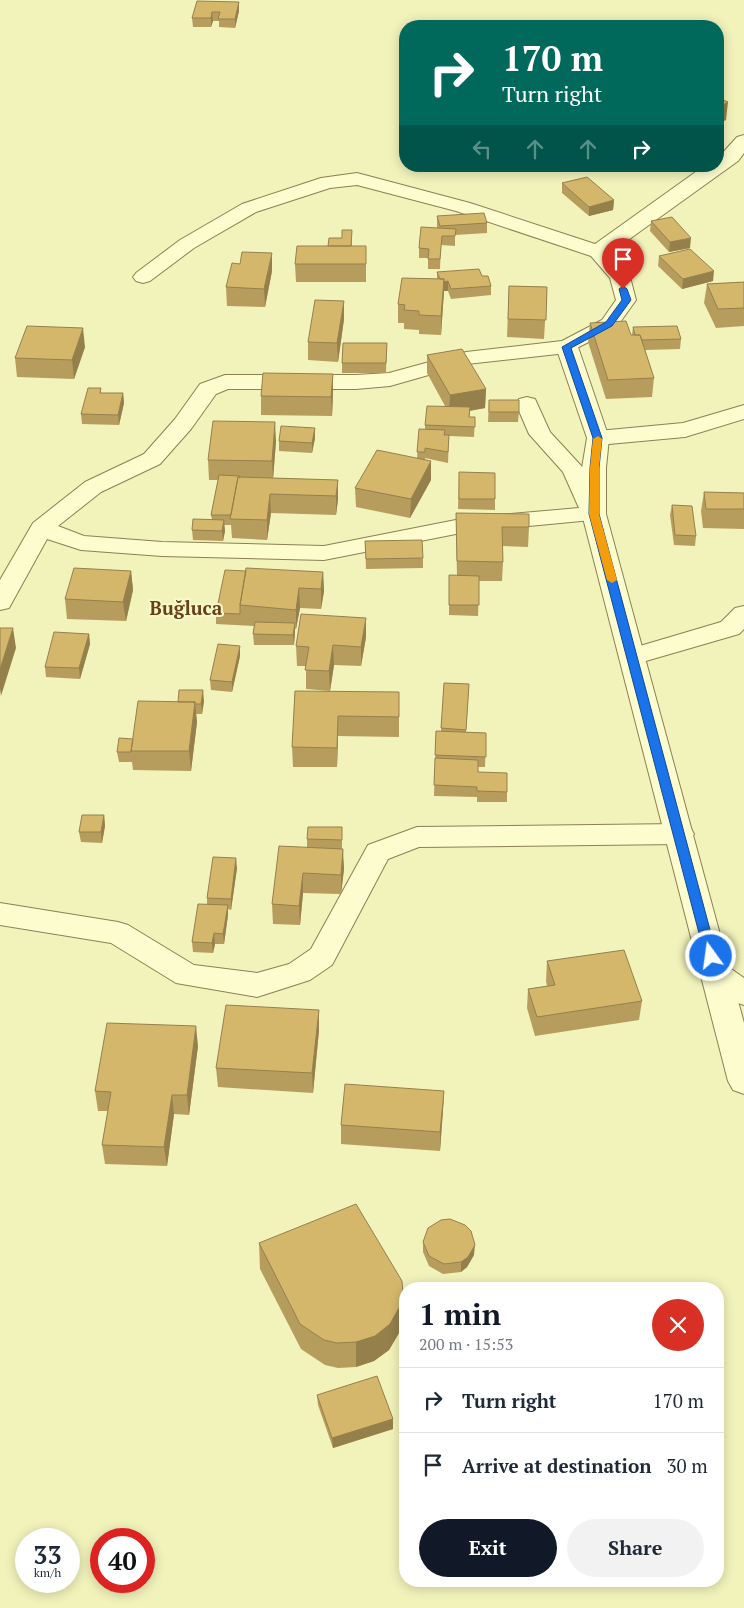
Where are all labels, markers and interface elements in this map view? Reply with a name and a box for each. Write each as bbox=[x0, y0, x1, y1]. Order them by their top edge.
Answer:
text: 170 m bbox=[502, 35, 603, 81]
icon: right bbox=[419, 40, 484, 105]
text: Turn right bbox=[502, 79, 602, 108]
icon: left bbox=[468, 135, 496, 163]
icon: ahead bbox=[521, 135, 549, 163]
icon: ahead bbox=[574, 135, 602, 163]
icon: right bbox=[627, 135, 655, 163]
pin bbox=[602, 238, 644, 289]
icon: arrive bbox=[609, 245, 637, 273]
district label: Buğluca bbox=[150, 595, 223, 620]
position arrow bbox=[684, 929, 736, 981]
text: 1 min bbox=[419, 1294, 501, 1334]
button: close bbox=[652, 1299, 704, 1351]
text: 200 m · 15:53 bbox=[419, 1333, 513, 1355]
icon: right bbox=[419, 1386, 447, 1414]
text: Turn right bbox=[462, 1388, 556, 1413]
text: 170 m bbox=[653, 1388, 704, 1413]
icon: arrive bbox=[419, 1451, 447, 1479]
text: Arrive at destination bbox=[462, 1453, 651, 1478]
text: 30 m bbox=[666, 1453, 708, 1478]
button: Exit bbox=[419, 1519, 557, 1577]
button: Share bbox=[567, 1519, 704, 1577]
speed limit sign: 40 bbox=[90, 1528, 155, 1593]
text: 33 bbox=[33, 1538, 62, 1571]
text: km/h bbox=[34, 1565, 61, 1580]

